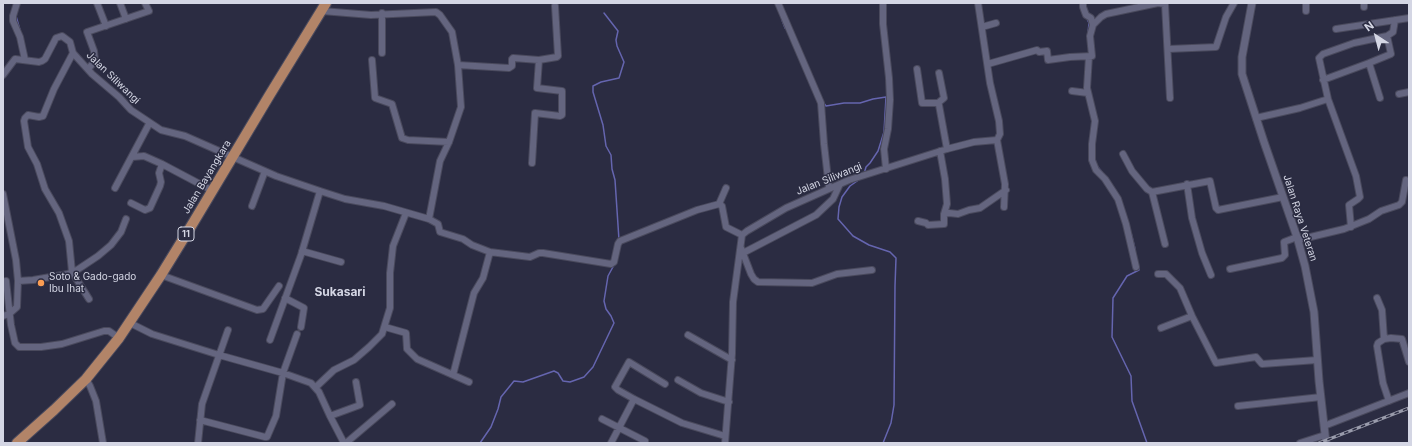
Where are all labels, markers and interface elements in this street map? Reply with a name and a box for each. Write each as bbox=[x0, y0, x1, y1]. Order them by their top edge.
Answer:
north arrow bbox=[1356, 16, 1396, 56]
text: N bbox=[1361, 18, 1376, 34]
street label: Jalan Siliwangi bbox=[84, 49, 142, 107]
street label: Jalan Bayangkara bbox=[180, 138, 234, 216]
street label: Jalan Siliwangi bbox=[794, 160, 864, 198]
street label: Jalan Raya Veteran bbox=[1280, 173, 1320, 263]
road number: 11 bbox=[178, 227, 194, 241]
place label: Soto & Gado-gado Ibu Ihat bbox=[49, 271, 136, 294]
marker: Soto & Gado-gado Ibu Ihat bbox=[36, 278, 46, 288]
district label: Sukasari bbox=[314, 285, 366, 299]

